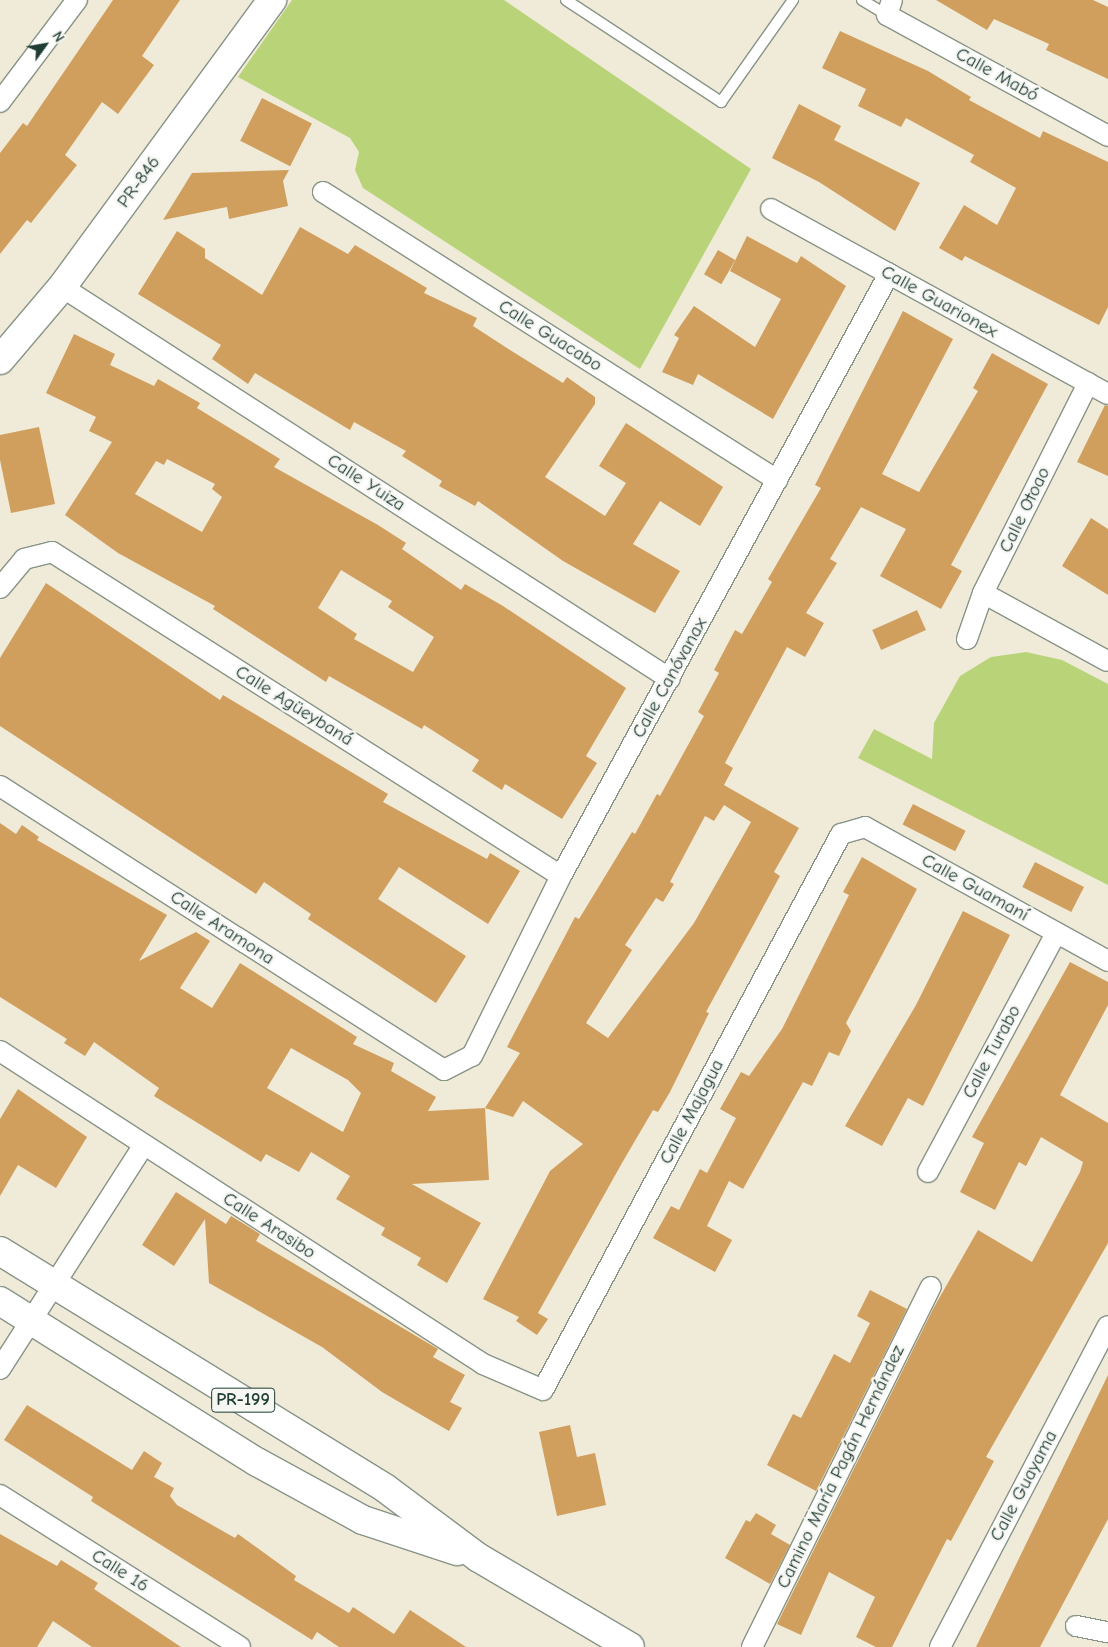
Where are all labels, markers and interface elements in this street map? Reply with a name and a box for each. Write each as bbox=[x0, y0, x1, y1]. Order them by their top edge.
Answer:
north arrow bbox=[20, 20, 70, 70]
text: N bbox=[49, 28, 68, 45]
street label: Calle Mabó bbox=[951, 43, 1043, 107]
street label: PR-846 bbox=[112, 151, 166, 213]
street label: Calle Guarionex bbox=[877, 261, 1001, 343]
street label: Calle Guacabo bbox=[494, 295, 606, 377]
street label: Calle Yuiza bbox=[323, 449, 409, 517]
street label: Calle Otoao bbox=[994, 463, 1056, 557]
street label: Calle Canóvanax bbox=[628, 614, 712, 742]
street label: Calle Agüeybaná bbox=[231, 661, 357, 751]
street label: Calle Guamaní bbox=[917, 849, 1033, 927]
street label: Calle Aramona bbox=[166, 886, 278, 970]
street label: Calle Turabo bbox=[958, 1001, 1026, 1103]
street label: Calle Majagua bbox=[655, 1056, 729, 1168]
street label: Calle Arasibo bbox=[218, 1188, 320, 1264]
street label: Camino María Pagán Hernández bbox=[772, 1342, 910, 1592]
road number: PR-199 bbox=[210, 1384, 276, 1416]
street label: Calle Guayama bbox=[985, 1427, 1063, 1545]
street label: Calle 16 bbox=[87, 1545, 153, 1597]

